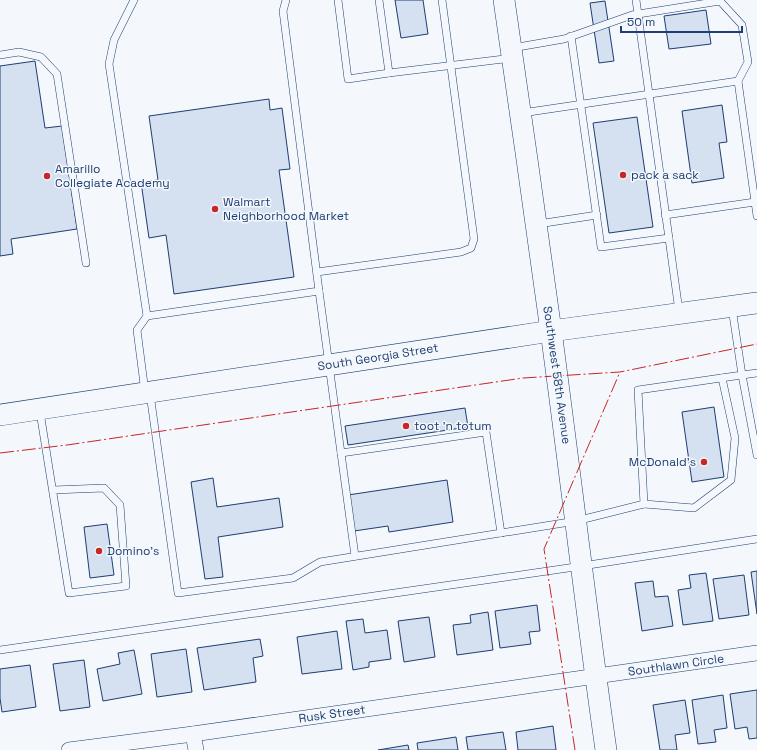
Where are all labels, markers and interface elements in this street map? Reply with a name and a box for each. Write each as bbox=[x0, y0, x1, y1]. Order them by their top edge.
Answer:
scale bar bbox=[621, 8, 742, 34]
text: 50 m bbox=[627, 14, 655, 30]
place label: Amarillo Collegiate Academy bbox=[55, 161, 169, 191]
place label: pack a sack bbox=[631, 167, 699, 183]
marker: pack a sack bbox=[618, 170, 628, 180]
marker: Amarillo Collegiate Academy bbox=[42, 171, 52, 181]
place label: Walmart Neighborhood Market bbox=[223, 194, 349, 224]
marker: Walmart Neighborhood Market bbox=[210, 204, 220, 214]
street label: Southwest 58th Avenue bbox=[539, 305, 575, 445]
street label: South Georgia Street bbox=[316, 340, 440, 374]
place label: toot 'n totum bbox=[414, 418, 492, 434]
marker: toot 'n totum bbox=[401, 421, 411, 431]
place label: McDonald's bbox=[629, 454, 696, 470]
marker: McDonald's bbox=[699, 457, 709, 467]
place label: Domino's bbox=[107, 543, 159, 559]
marker: Domino's bbox=[94, 546, 104, 556]
street label: Southlawn Circle bbox=[627, 650, 725, 680]
street label: Rusk Street bbox=[297, 701, 367, 727]

